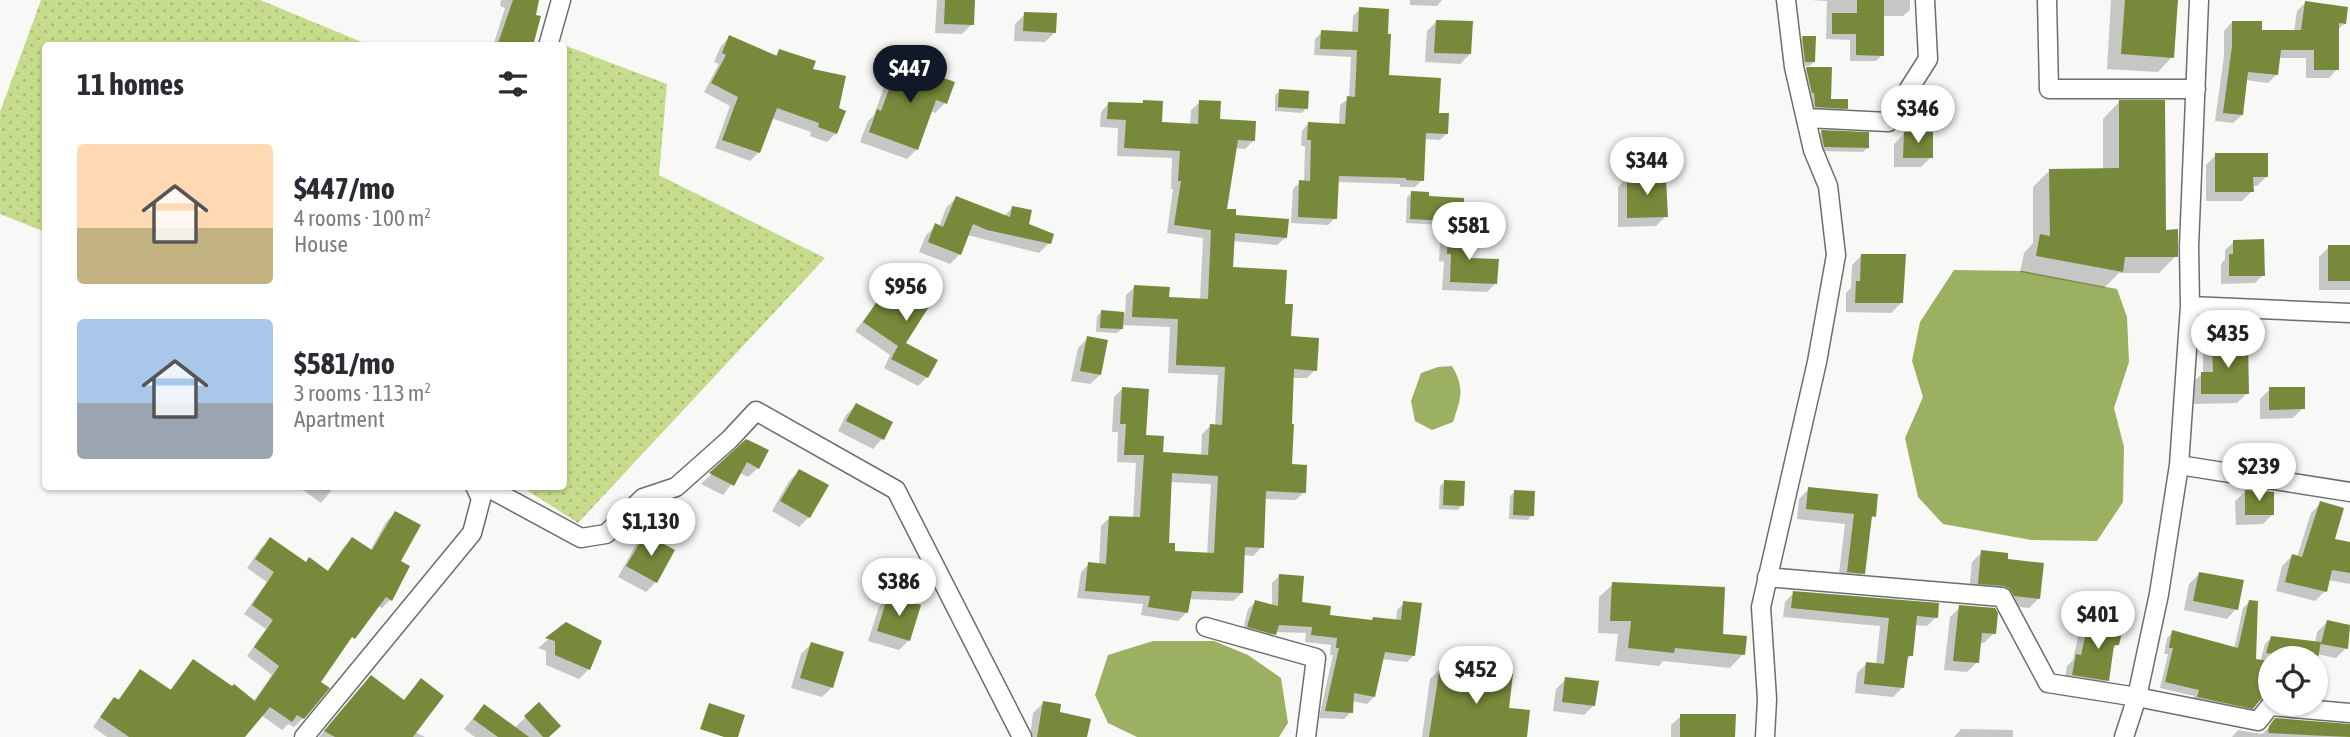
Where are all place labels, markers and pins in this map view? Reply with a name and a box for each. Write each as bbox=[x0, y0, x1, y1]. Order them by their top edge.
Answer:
pin: $447 bbox=[869, 46, 951, 105]
pin: $346 bbox=[1877, 86, 1959, 145]
pin: $344 bbox=[1606, 138, 1688, 197]
pin: $581 bbox=[1428, 202, 1510, 262]
pin: $956 bbox=[865, 264, 947, 323]
pin: $435 bbox=[2187, 310, 2269, 370]
pin: $239 bbox=[2218, 444, 2300, 503]
pin: $1,130 bbox=[594, 498, 708, 558]
pin: $386 bbox=[858, 558, 940, 618]
pin: $401 bbox=[2057, 592, 2139, 651]
pin: $452 bbox=[1435, 646, 1517, 706]

